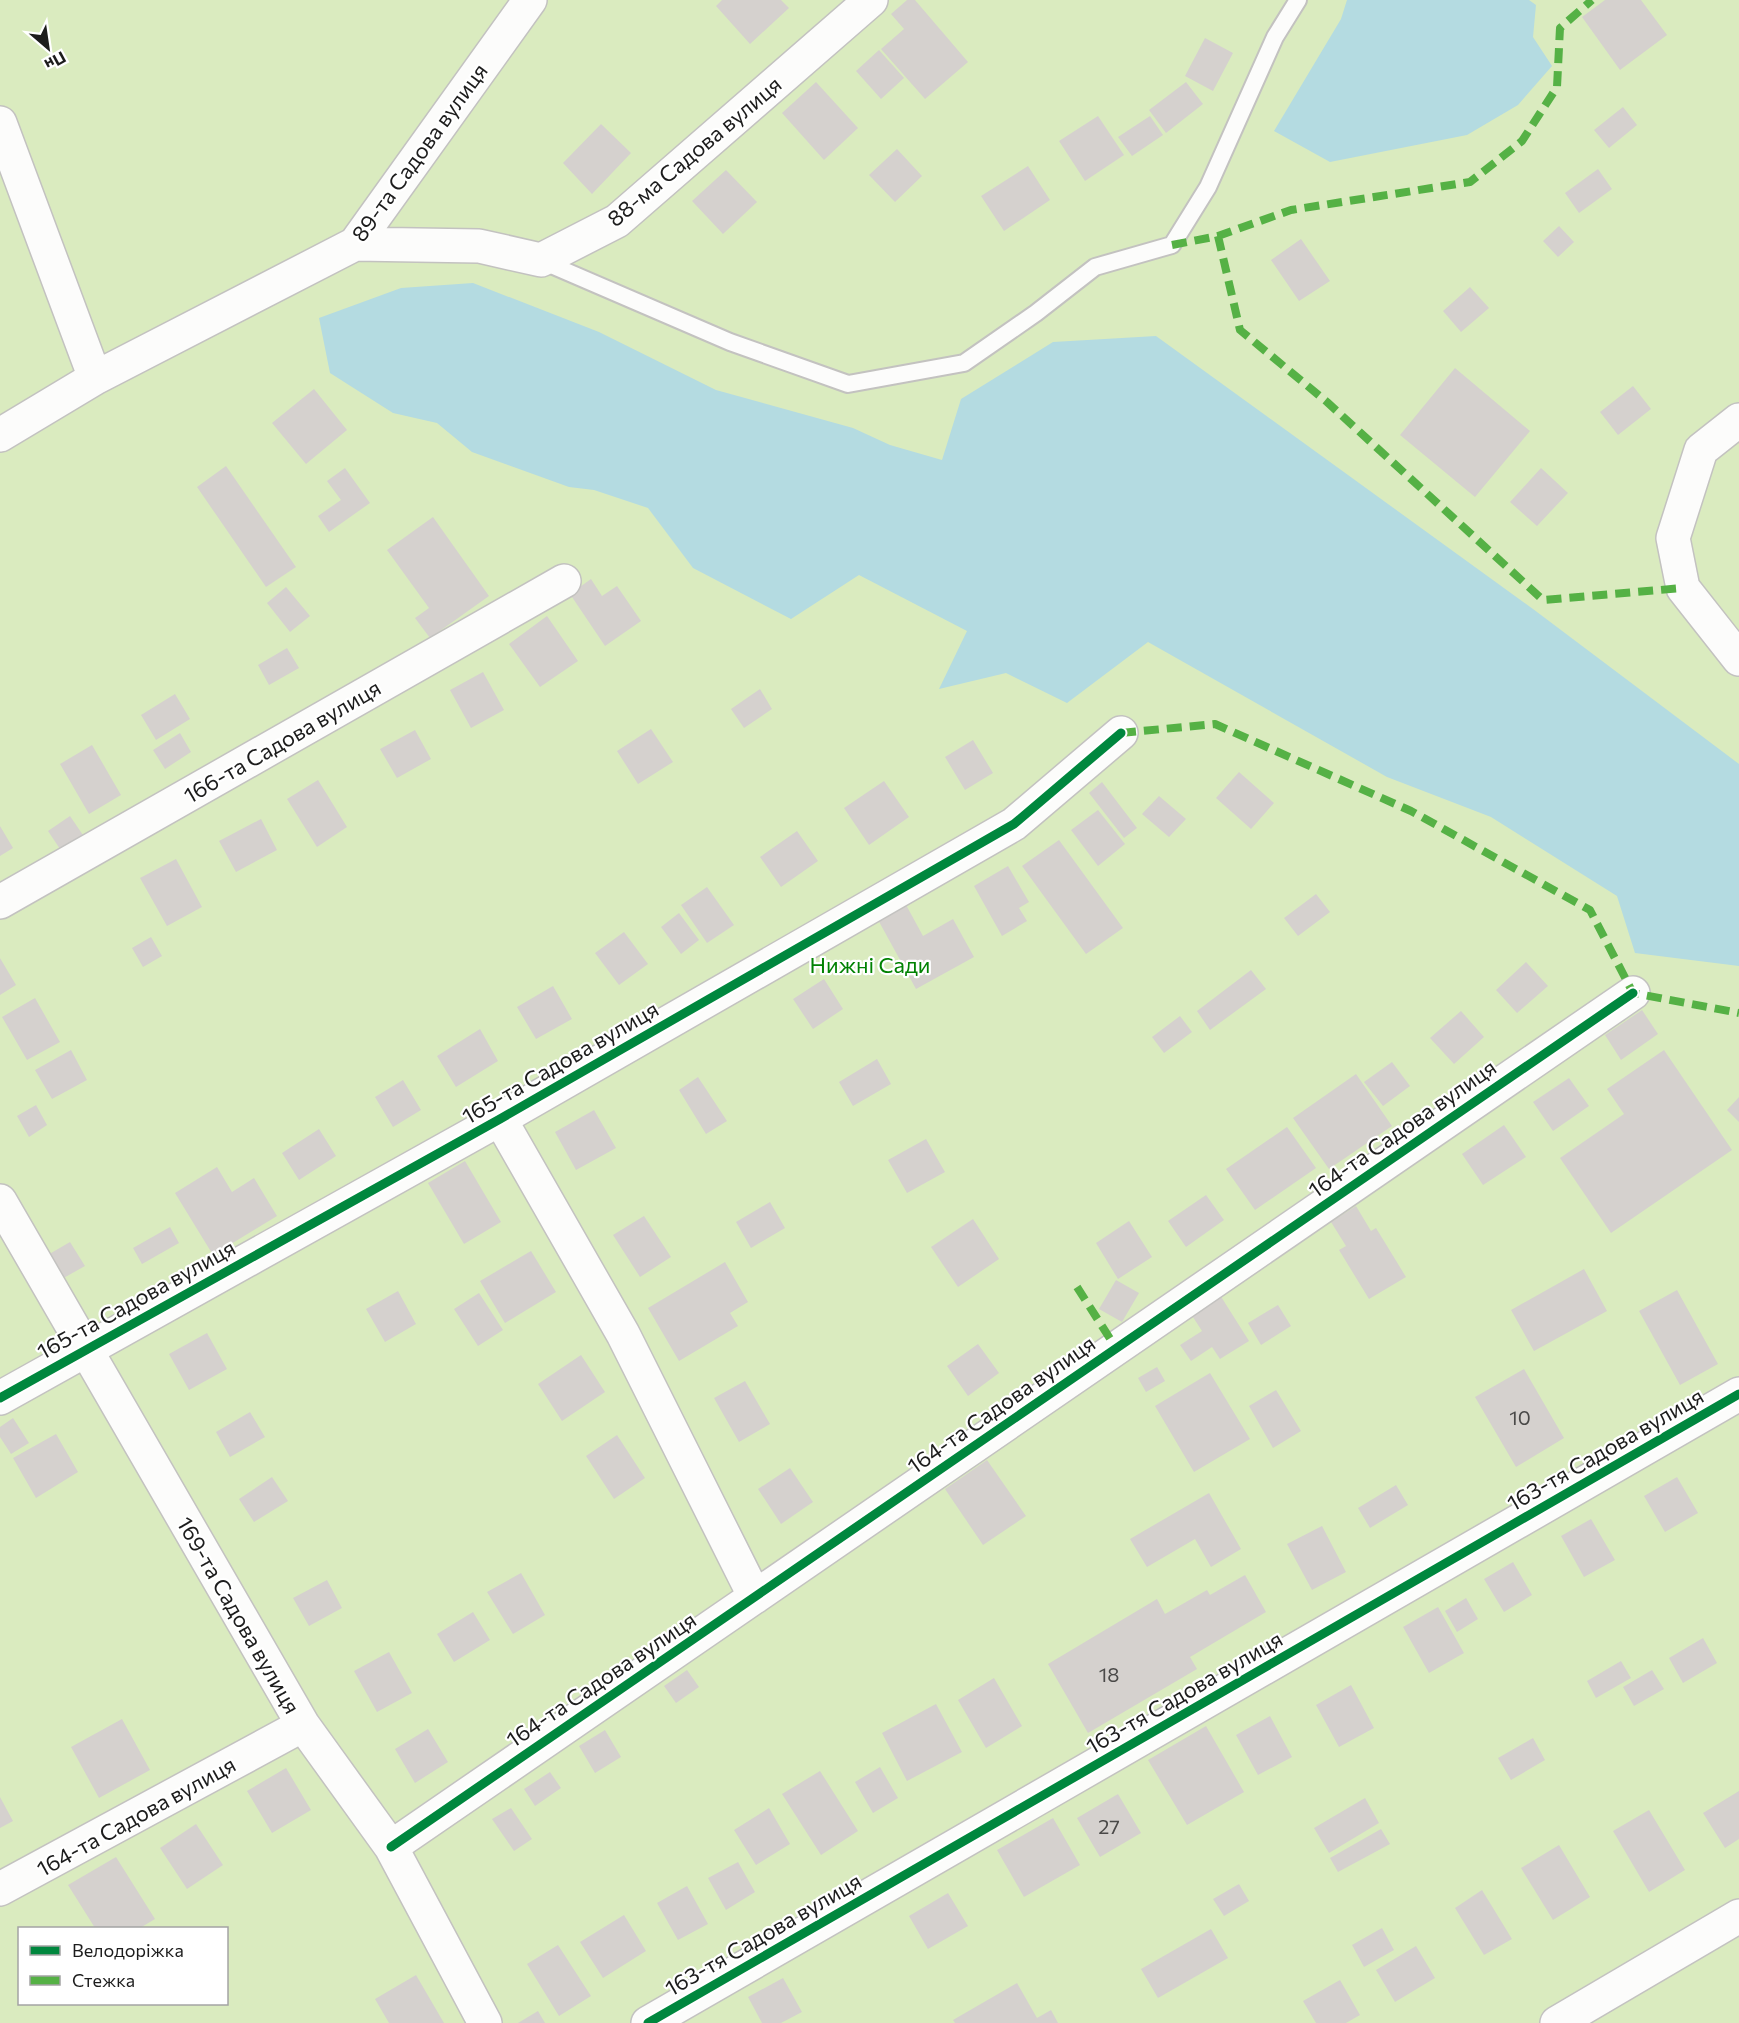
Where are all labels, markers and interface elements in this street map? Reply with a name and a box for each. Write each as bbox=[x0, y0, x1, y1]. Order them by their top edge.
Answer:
north arrow bbox=[18, 18, 78, 78]
text: Пн bbox=[42, 48, 69, 75]
street label: 89-та Садова вулиця bbox=[345, 58, 493, 246]
street label: 88-ма Садова вулиця bbox=[601, 70, 787, 232]
street label: 166-та Садова вулиця bbox=[179, 674, 385, 808]
park label: Нижні Сади bbox=[810, 951, 930, 978]
street label: 165-та Садова вулиця bbox=[457, 995, 663, 1129]
street label: 164-та Садова вулиця bbox=[1303, 1053, 1501, 1203]
street label: 165-та Садова вулиця bbox=[32, 1233, 240, 1365]
street label: 164-та Садова вулиця bbox=[902, 1329, 1100, 1479]
street label: 163-тя Садова вулиця bbox=[1502, 1382, 1708, 1516]
house number: 10 bbox=[1509, 1405, 1531, 1429]
street label: 169-та Садова вулиця bbox=[172, 1512, 306, 1718]
street label: 164-та Садова вулиця bbox=[501, 1605, 701, 1753]
street label: 163-тя Садова вулиця bbox=[1081, 1625, 1287, 1759]
house number: 18 bbox=[1099, 1662, 1119, 1686]
street label: 164-та Садова вулиця bbox=[32, 1750, 240, 1882]
house number: 27 bbox=[1098, 1814, 1120, 1838]
street label: 163-тя Садова вулиця bbox=[660, 1867, 866, 2001]
legend bbox=[18, 1927, 228, 2005]
text: Велодоріжка bbox=[72, 1939, 184, 1961]
text: Стежка bbox=[72, 1969, 135, 1991]

